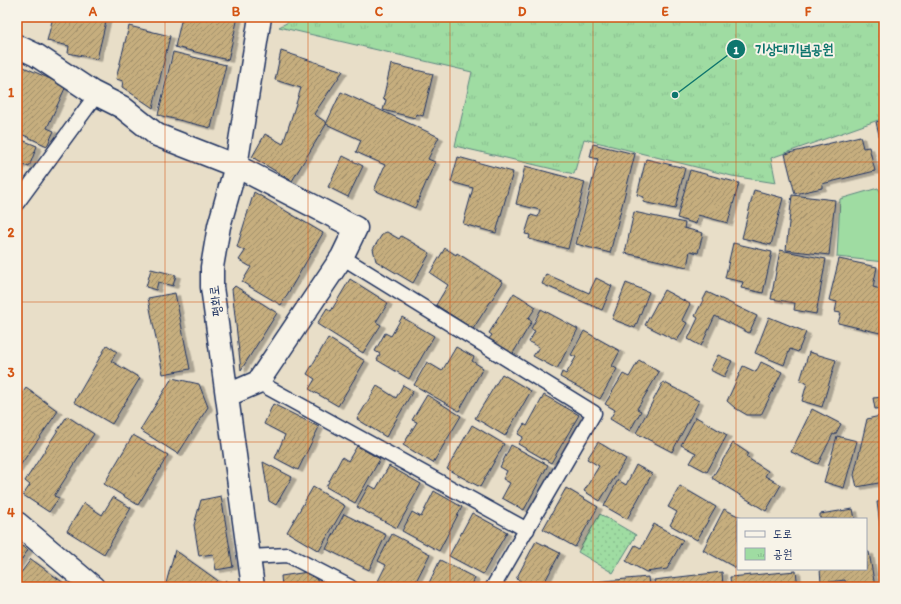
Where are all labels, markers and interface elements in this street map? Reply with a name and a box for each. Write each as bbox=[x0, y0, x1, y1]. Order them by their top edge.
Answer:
text: A bbox=[88, 4, 98, 19]
text: B bbox=[232, 4, 241, 19]
text: C bbox=[375, 4, 384, 19]
text: D bbox=[518, 4, 527, 19]
text: E bbox=[661, 4, 669, 19]
text: F bbox=[805, 4, 812, 19]
callout: 기상대기념공원 bbox=[726, 36, 841, 62]
text: 기상대기념공원 bbox=[755, 41, 833, 58]
text: 1 bbox=[733, 43, 739, 57]
text: 1 bbox=[8, 85, 14, 100]
text: 2 bbox=[8, 225, 15, 240]
street label: 평화로 bbox=[206, 284, 225, 317]
text: 3 bbox=[7, 365, 15, 380]
text: 4 bbox=[7, 505, 15, 520]
legend bbox=[737, 518, 867, 570]
text: 도로 bbox=[773, 527, 792, 541]
text: 공원 bbox=[773, 547, 792, 561]

